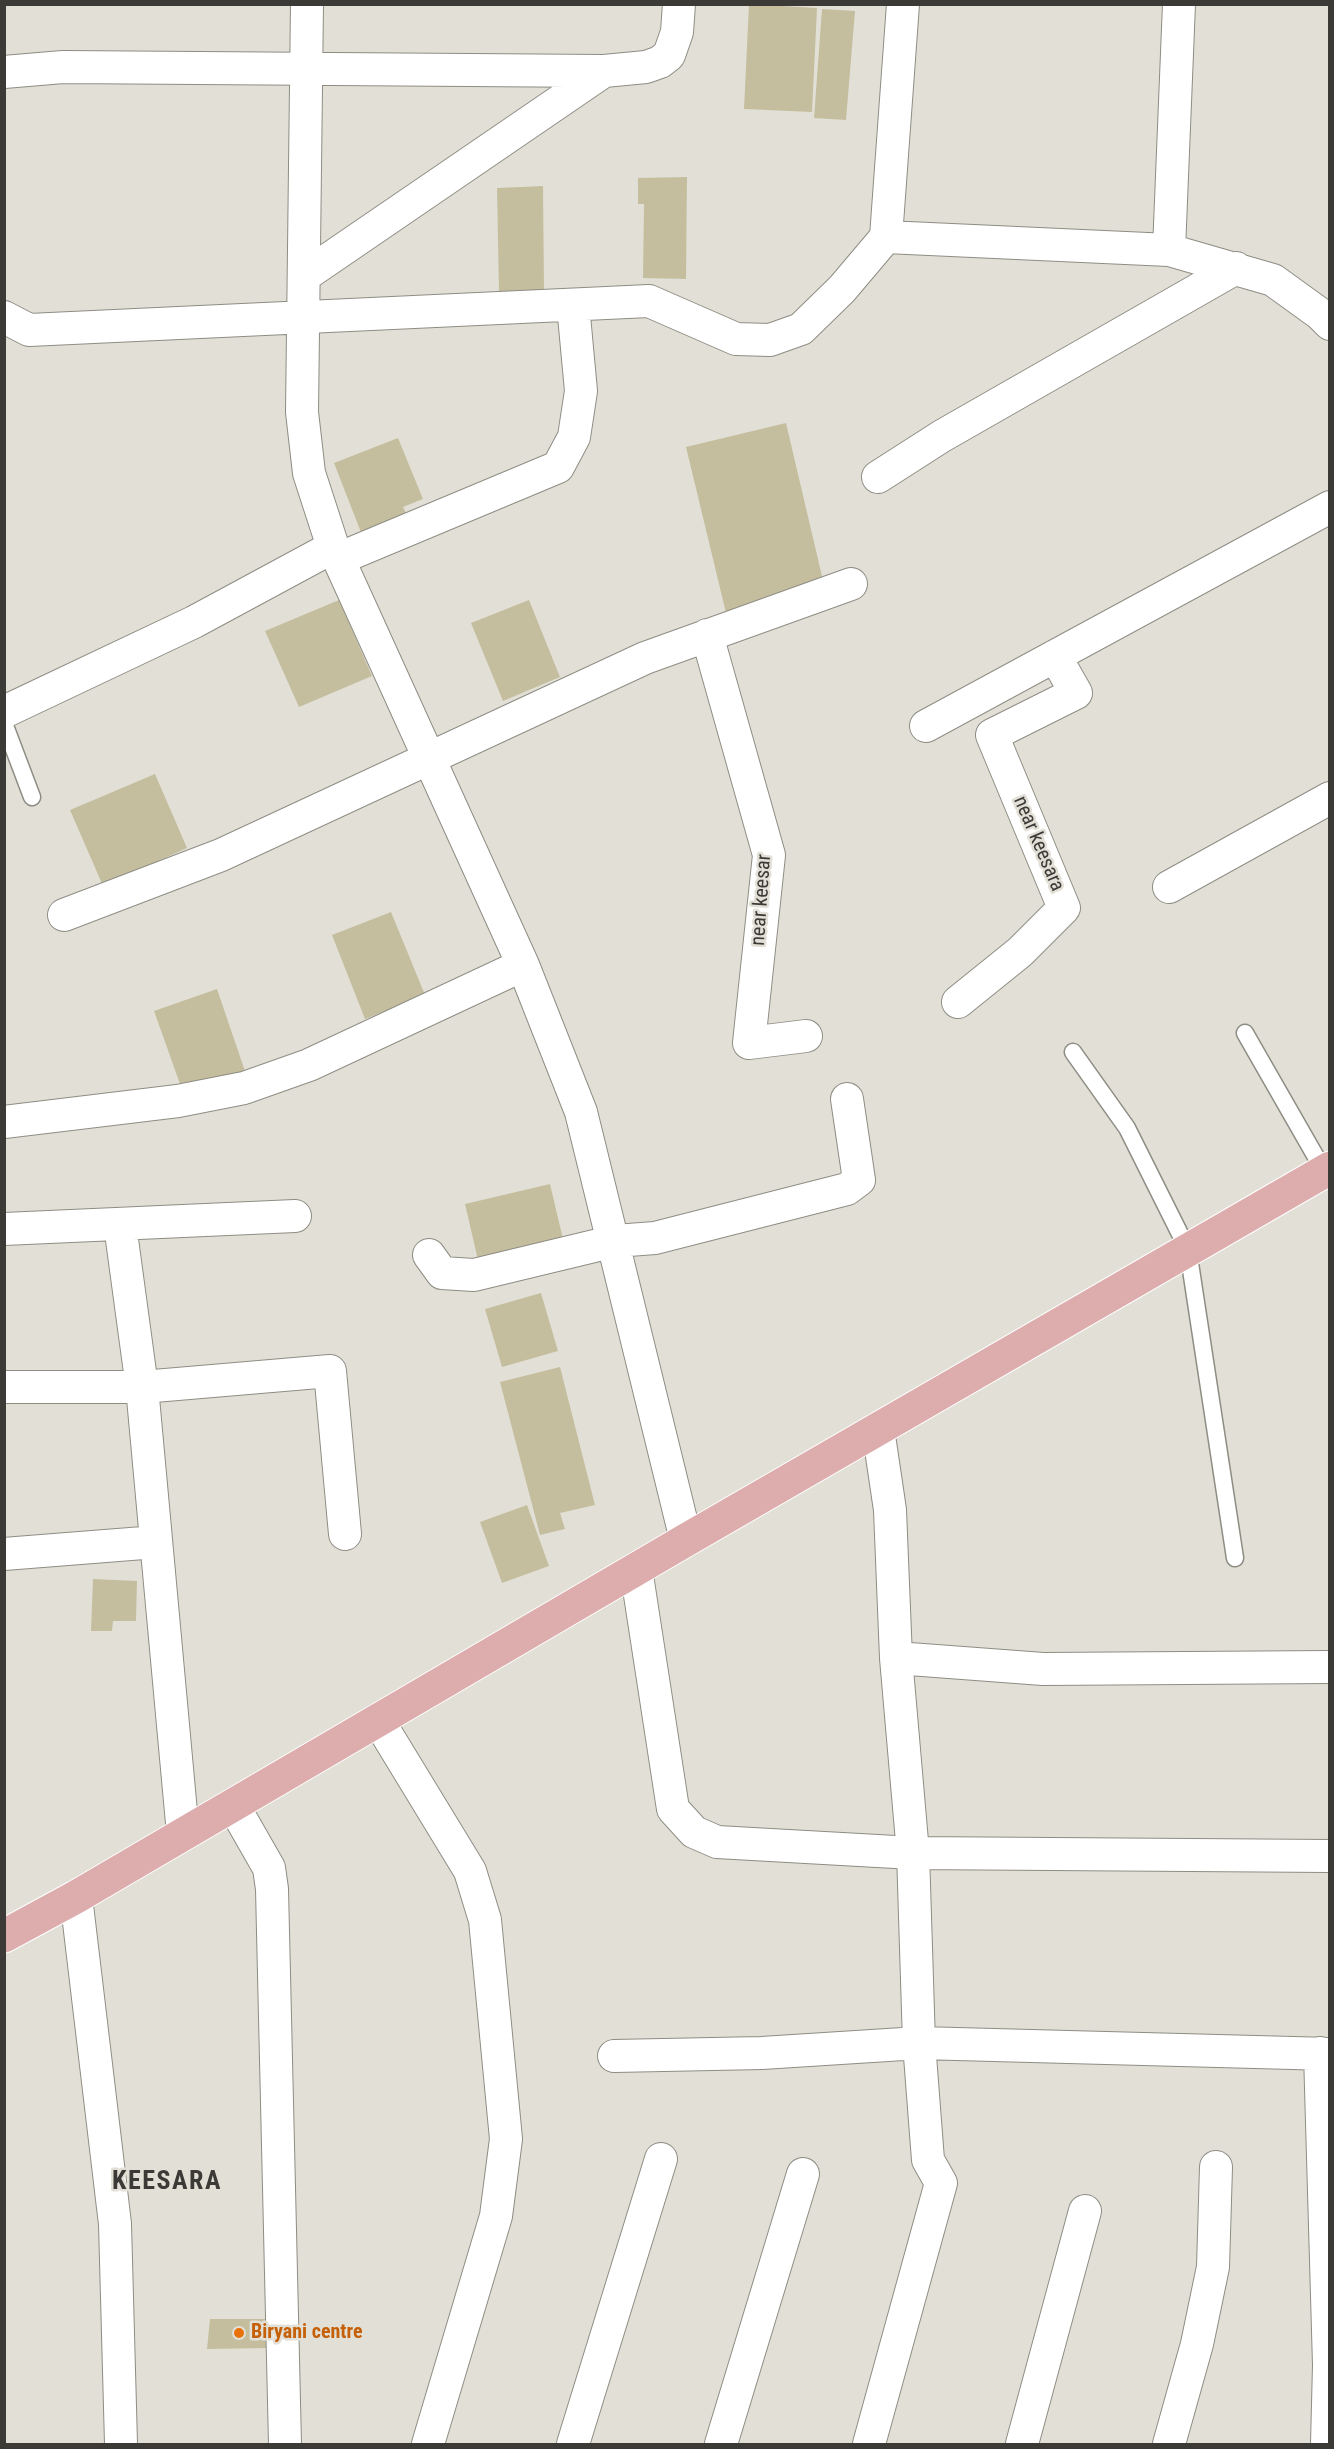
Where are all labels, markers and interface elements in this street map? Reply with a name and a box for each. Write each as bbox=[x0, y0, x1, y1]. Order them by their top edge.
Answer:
street label: near keesara bbox=[1007, 793, 1069, 895]
street label: near keesar bbox=[747, 853, 777, 947]
district label: KEESARA bbox=[112, 2166, 222, 2198]
place label: Biryani centre bbox=[251, 2321, 362, 2345]
marker: Biryani centre bbox=[232, 2326, 246, 2340]

